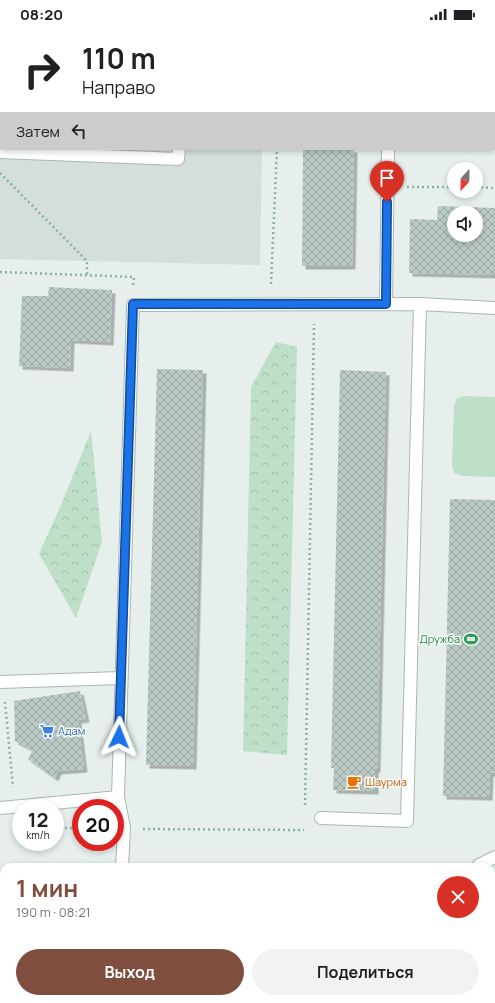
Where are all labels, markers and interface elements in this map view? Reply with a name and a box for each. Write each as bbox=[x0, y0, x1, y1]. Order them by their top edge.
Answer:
text: 08:20 bbox=[20, 4, 63, 25]
text: 110 m bbox=[82, 39, 156, 77]
icon: right bbox=[16, 44, 68, 96]
text: Направо bbox=[82, 75, 156, 99]
icon: left bbox=[68, 120, 90, 142]
text: Затем bbox=[16, 121, 60, 142]
pin bbox=[370, 161, 404, 202]
north arrow bbox=[447, 162, 483, 198]
map controls bbox=[447, 162, 483, 242]
icon: arrive bbox=[376, 167, 398, 189]
button: sound bbox=[447, 206, 483, 242]
place label: Дружба bbox=[420, 631, 460, 646]
sports icon: Дружба bbox=[463, 631, 479, 647]
position arrow bbox=[98, 716, 140, 758]
supermarket icon: Адам bbox=[39, 723, 55, 739]
place label: Адам bbox=[58, 723, 85, 738]
cafe icon: Шаурма bbox=[346, 774, 362, 790]
place label: Шаурма bbox=[365, 774, 407, 789]
speed limit sign: 20 bbox=[72, 799, 124, 851]
text: 12 bbox=[28, 806, 48, 833]
text: km/h bbox=[26, 828, 50, 842]
text: 1 мин bbox=[16, 871, 78, 904]
button: close bbox=[437, 876, 479, 918]
text: 190 m · 08:21 bbox=[16, 903, 91, 921]
button: Выход bbox=[16, 949, 244, 995]
button: Поделиться bbox=[252, 949, 479, 995]

